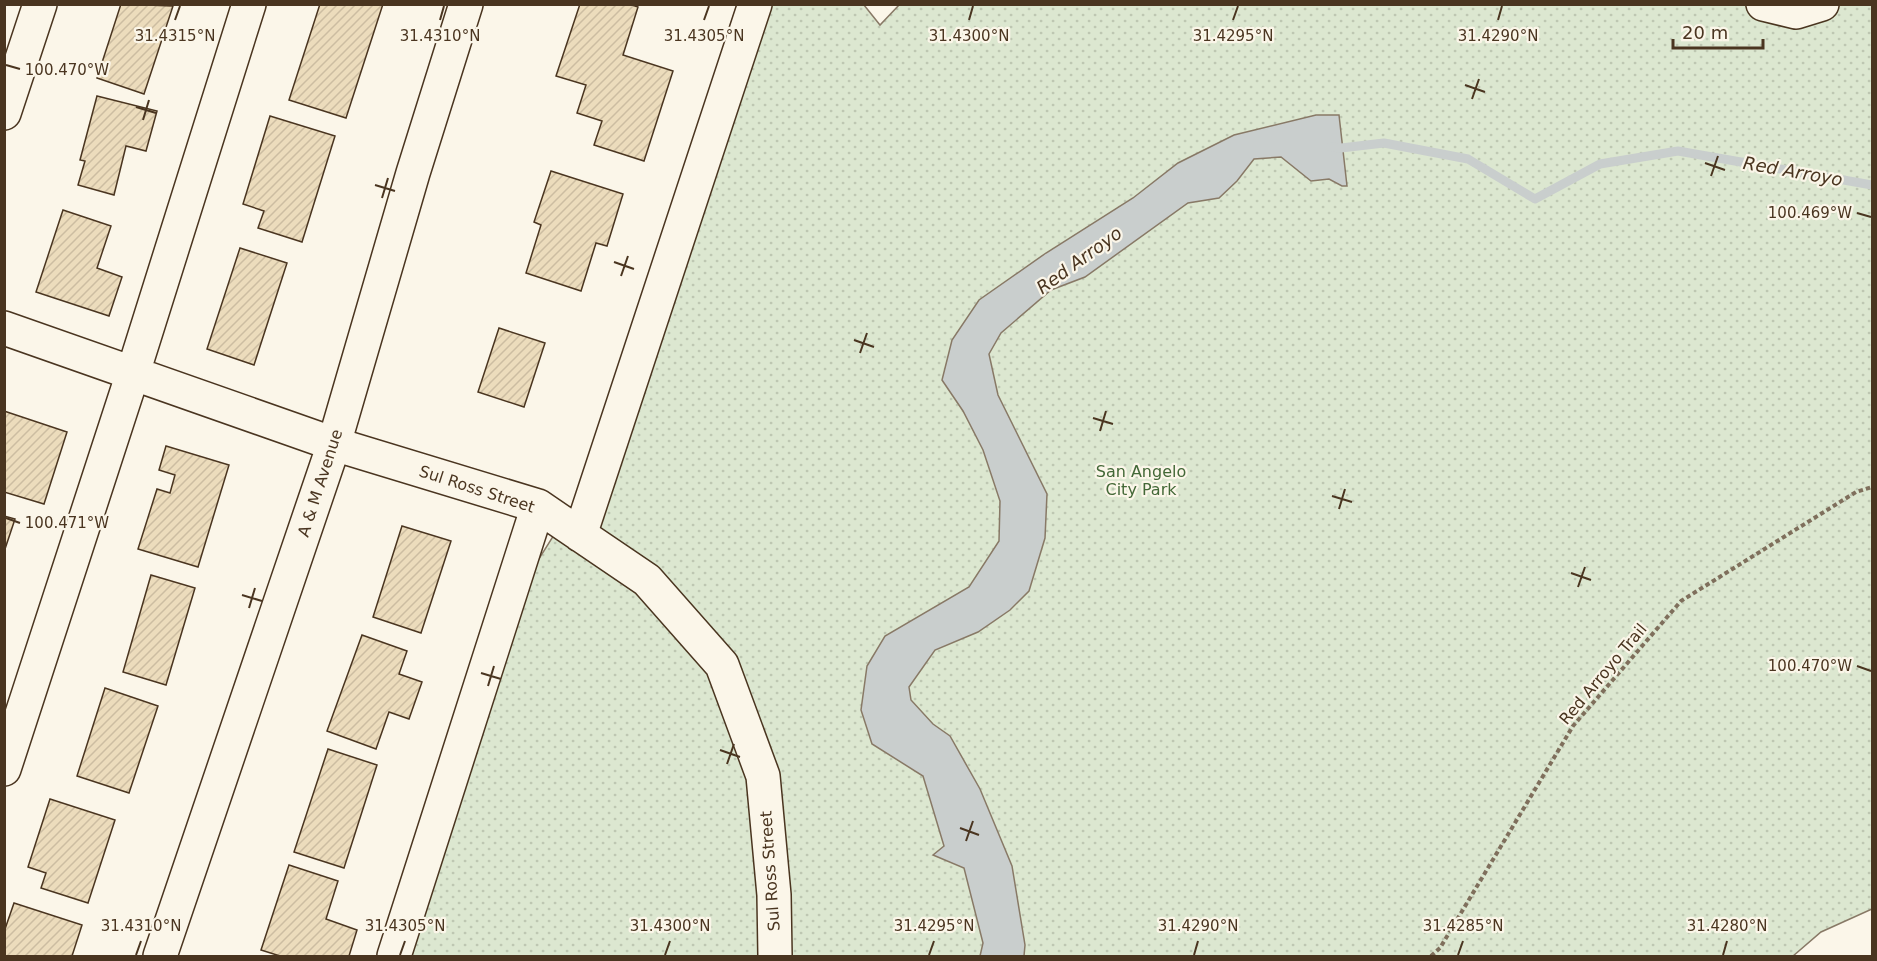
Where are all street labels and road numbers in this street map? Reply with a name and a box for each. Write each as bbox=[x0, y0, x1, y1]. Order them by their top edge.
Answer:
street label: A & M Avenue bbox=[294, 427, 346, 539]
street label: Sul Ross Street bbox=[417, 461, 537, 517]
street label: Red Arroyo Trail bbox=[1555, 620, 1651, 728]
street label: Sul Ross Street bbox=[756, 810, 784, 932]

